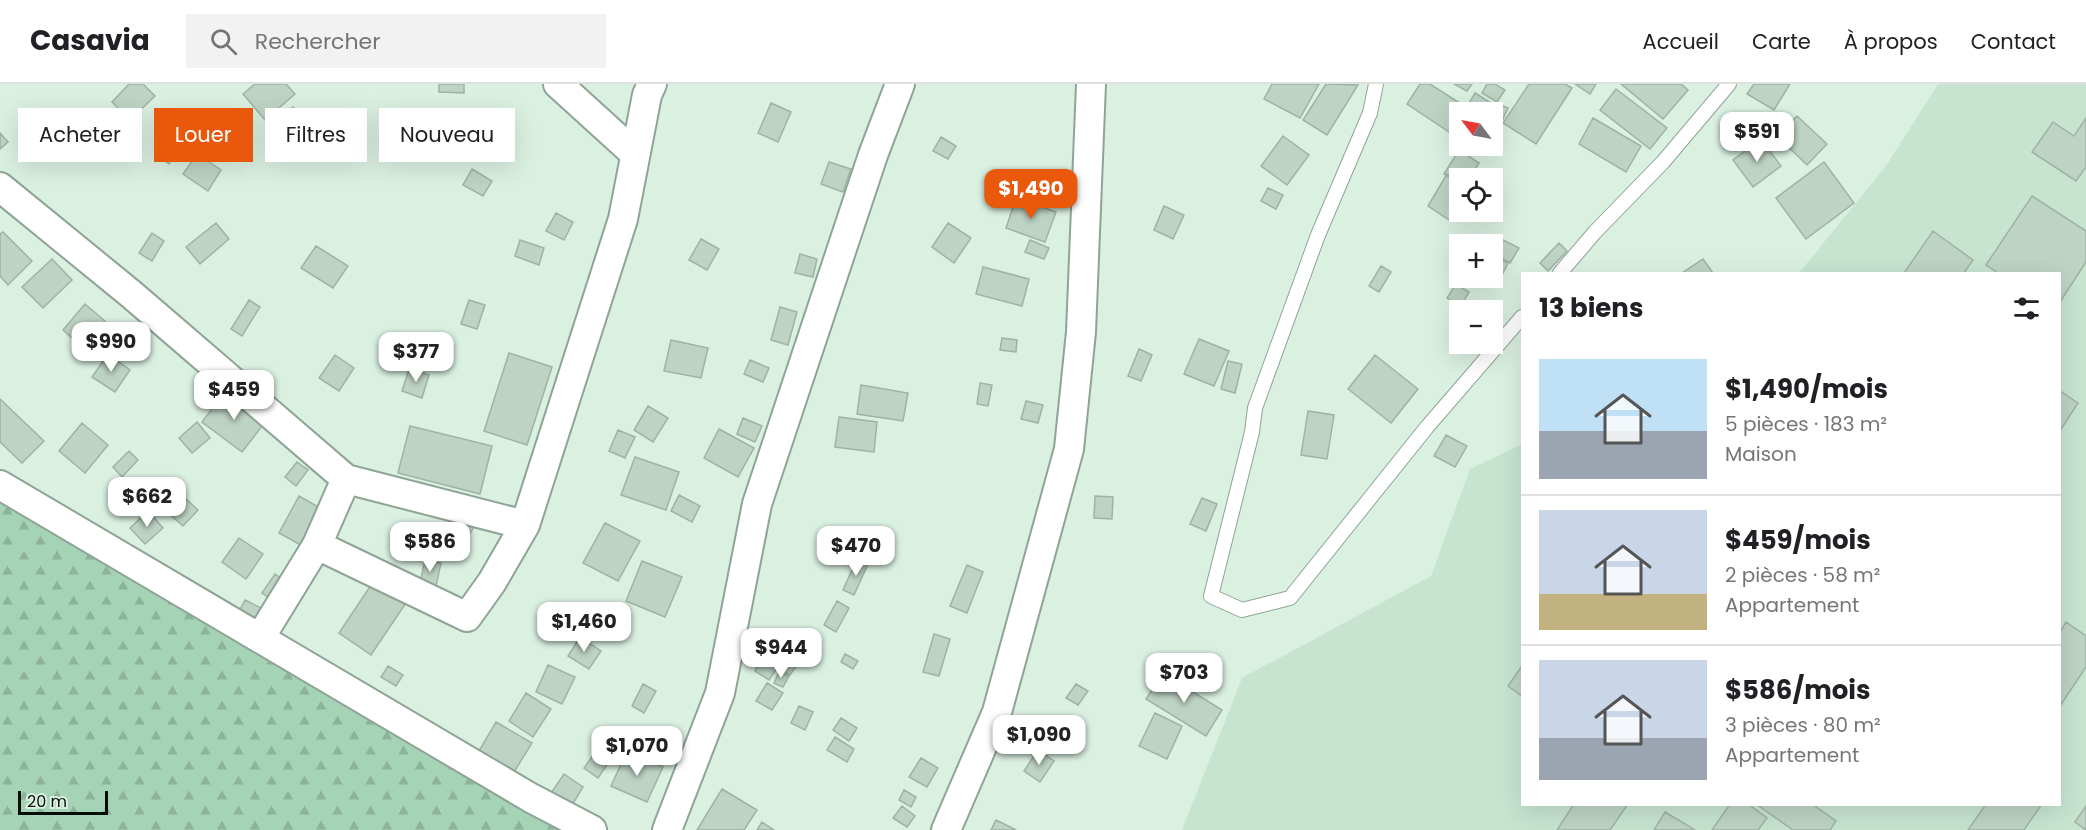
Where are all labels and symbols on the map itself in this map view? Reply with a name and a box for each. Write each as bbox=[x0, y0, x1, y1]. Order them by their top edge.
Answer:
north arrow bbox=[1449, 102, 1503, 156]
pin: $591 bbox=[1721, 112, 1793, 163]
pin: $1,490 bbox=[982, 169, 1080, 220]
pin: $990 bbox=[75, 322, 147, 373]
pin: $377 bbox=[380, 332, 452, 383]
pin: $459 bbox=[198, 370, 270, 421]
pin: $662 bbox=[111, 477, 183, 528]
pin: $586 bbox=[394, 522, 466, 573]
pin: $470 bbox=[820, 526, 892, 577]
pin: $1,460 bbox=[535, 602, 633, 653]
pin: $944 bbox=[745, 628, 817, 679]
pin: $703 bbox=[1148, 653, 1220, 704]
pin: $1,090 bbox=[990, 715, 1088, 766]
pin: $1,070 bbox=[588, 726, 686, 777]
scale bar bbox=[18, 788, 108, 816]

